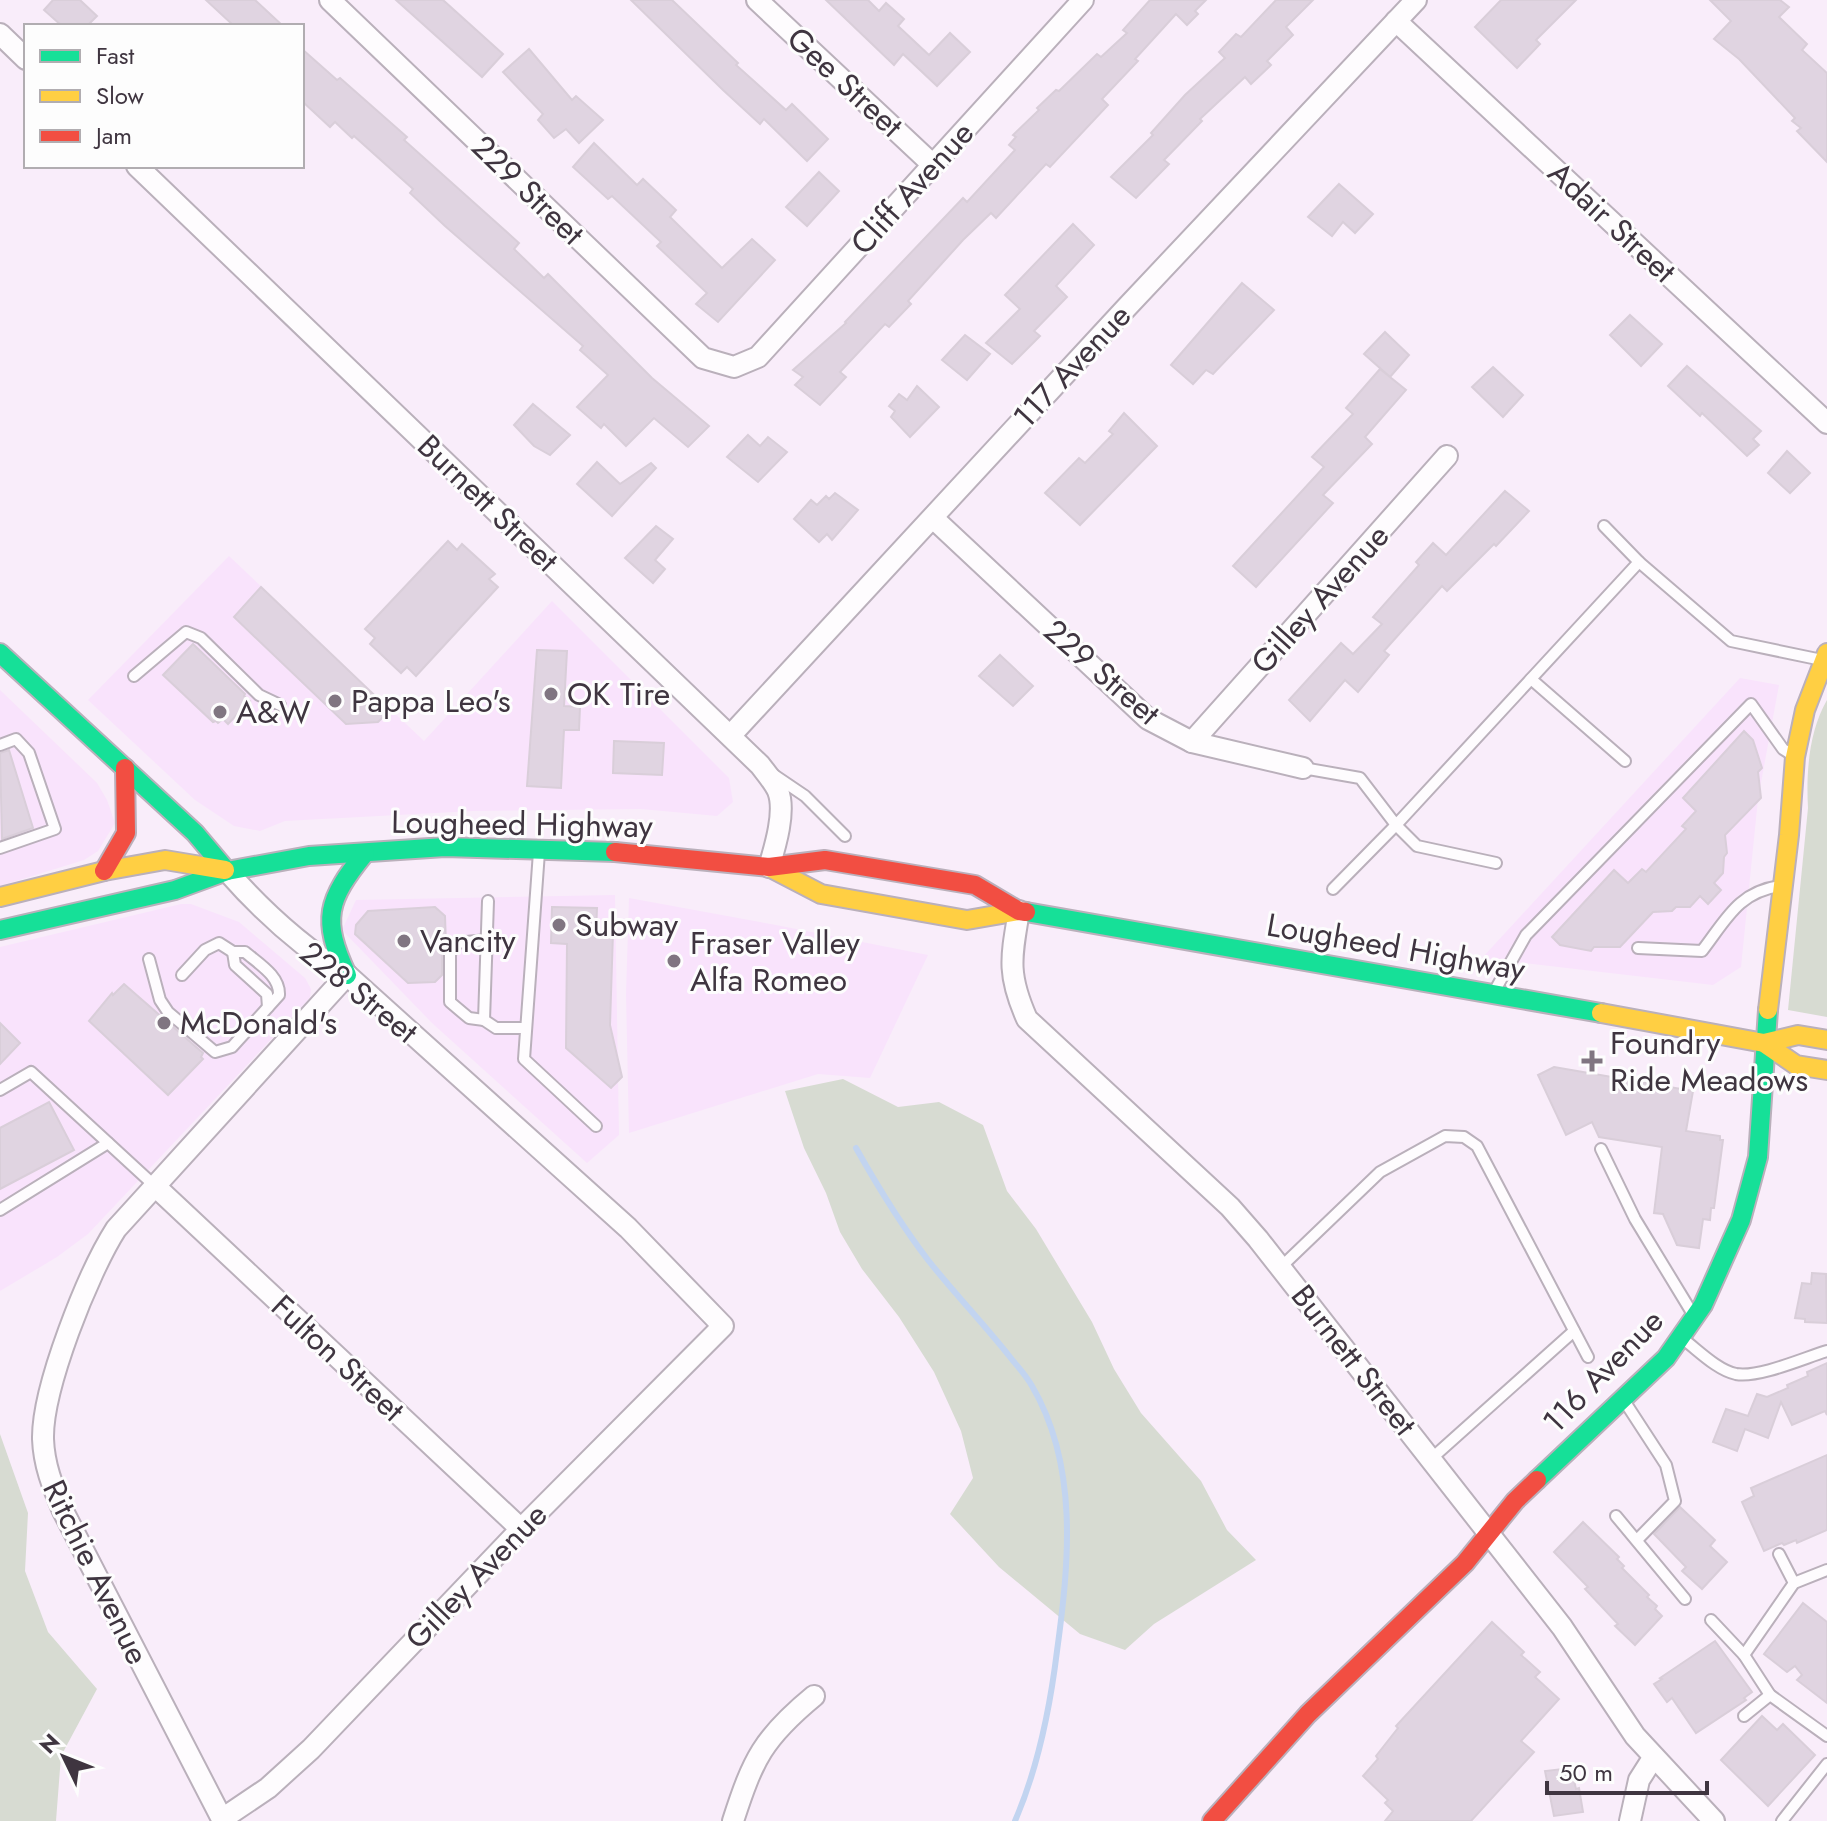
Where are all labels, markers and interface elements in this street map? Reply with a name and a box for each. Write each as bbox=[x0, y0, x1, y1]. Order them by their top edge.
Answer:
street label: Gee Street bbox=[777, 16, 913, 148]
legend bbox=[24, 24, 304, 168]
text: Fast bbox=[96, 38, 134, 73]
text: Slow bbox=[96, 78, 144, 113]
street label: Cliff Avenue bbox=[840, 111, 984, 265]
text: Jam bbox=[93, 118, 132, 153]
street label: 229 Street bbox=[461, 125, 595, 256]
street label: Adair Street bbox=[1538, 151, 1686, 294]
street label: 117 Avenue bbox=[1002, 294, 1142, 438]
street label: Burnett Street bbox=[407, 424, 569, 582]
street label: Gilley Avenue bbox=[1240, 514, 1400, 684]
street label: 229 Street bbox=[1034, 608, 1170, 736]
place label: OK Tire bbox=[567, 671, 670, 717]
place label: Pappa Leo's bbox=[351, 678, 511, 724]
marker: OK Tire bbox=[542, 685, 560, 703]
place label: A&W bbox=[236, 689, 311, 735]
marker: Pappa Leo's bbox=[326, 692, 344, 710]
marker: A&W bbox=[211, 703, 229, 721]
street label: Lougheed Highway bbox=[391, 799, 654, 849]
place label: Subway bbox=[575, 902, 679, 948]
street label: Lougheed Highway bbox=[1263, 902, 1530, 993]
marker: Subway bbox=[550, 916, 568, 934]
place label: Vancity bbox=[420, 918, 516, 964]
place label: Fraser Valley Alfa Romeo bbox=[690, 920, 861, 1003]
street label: 228 Street bbox=[290, 930, 428, 1054]
marker: Vancity bbox=[395, 932, 413, 950]
marker: Fraser Valley Alfa Romeo bbox=[665, 952, 683, 970]
place label: McDonald's bbox=[180, 1000, 337, 1046]
marker: McDonald's bbox=[155, 1014, 173, 1032]
place label: Foundry Ride Meadows bbox=[1610, 1020, 1808, 1103]
marker: Foundry Ride Meadows bbox=[1581, 1050, 1603, 1072]
street label: Burnett Street bbox=[1280, 1275, 1428, 1445]
street label: Fulton Street bbox=[261, 1284, 415, 1432]
street label: 116 Avenue bbox=[1532, 1299, 1674, 1443]
street label: Ritchie Avenue bbox=[31, 1472, 161, 1672]
street label: Gilley Avenue bbox=[394, 1493, 558, 1659]
north arrow bbox=[24, 1717, 104, 1797]
text: N bbox=[32, 1726, 67, 1761]
scale bar bbox=[1547, 1745, 1707, 1795]
text: 50 m bbox=[1559, 1755, 1613, 1790]

